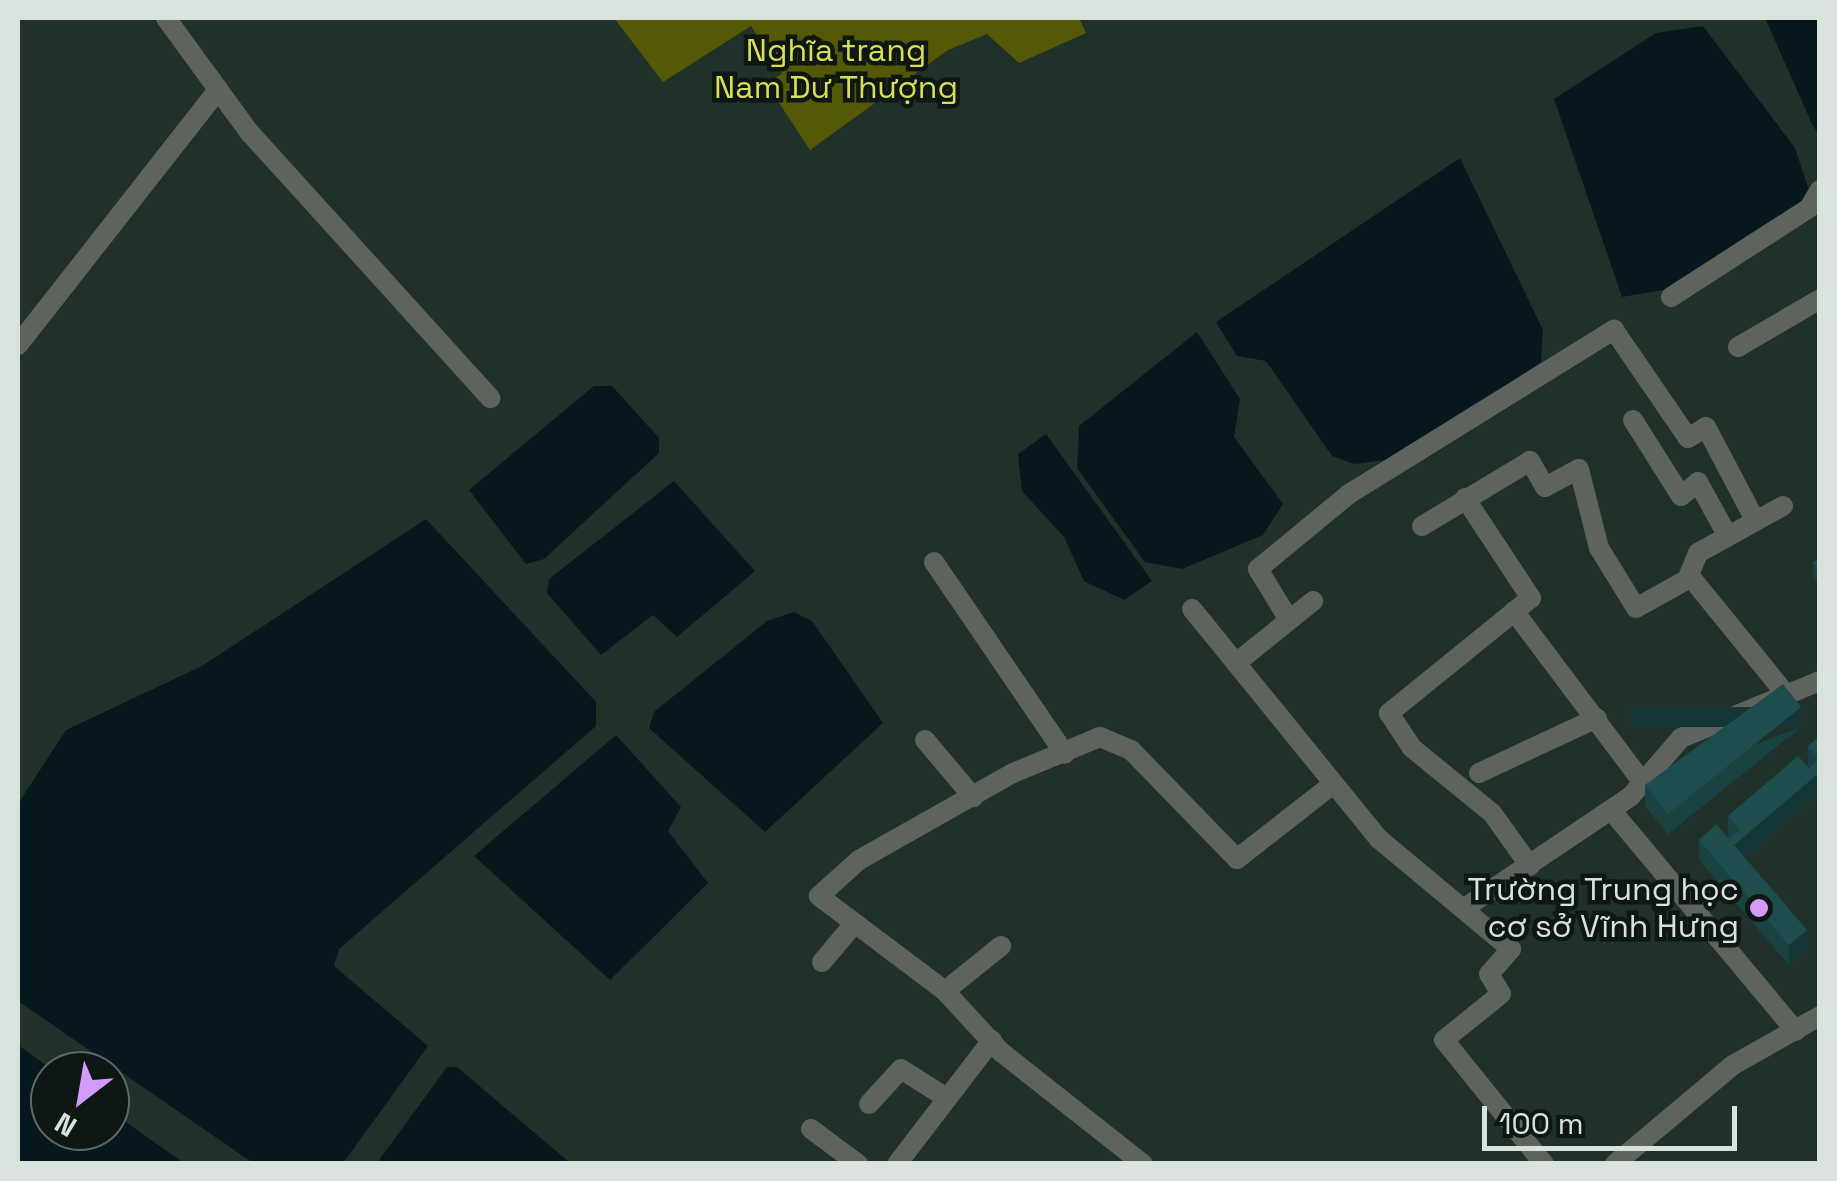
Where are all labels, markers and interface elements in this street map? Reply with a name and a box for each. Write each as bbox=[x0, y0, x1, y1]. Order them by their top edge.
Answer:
park label: Nghĩa trang Nam Dư Thượng bbox=[714, 32, 958, 107]
place label: Trường Trung học cơ sở Vĩnh Hưng bbox=[1467, 871, 1739, 946]
marker: Trường Trung học cơ sở Vĩnh Hưng bbox=[1748, 897, 1770, 919]
north arrow bbox=[30, 1051, 130, 1151]
scale bar bbox=[1487, 1086, 1742, 1148]
text: 100 m bbox=[1499, 1104, 1584, 1143]
text: N bbox=[48, 1105, 83, 1145]

